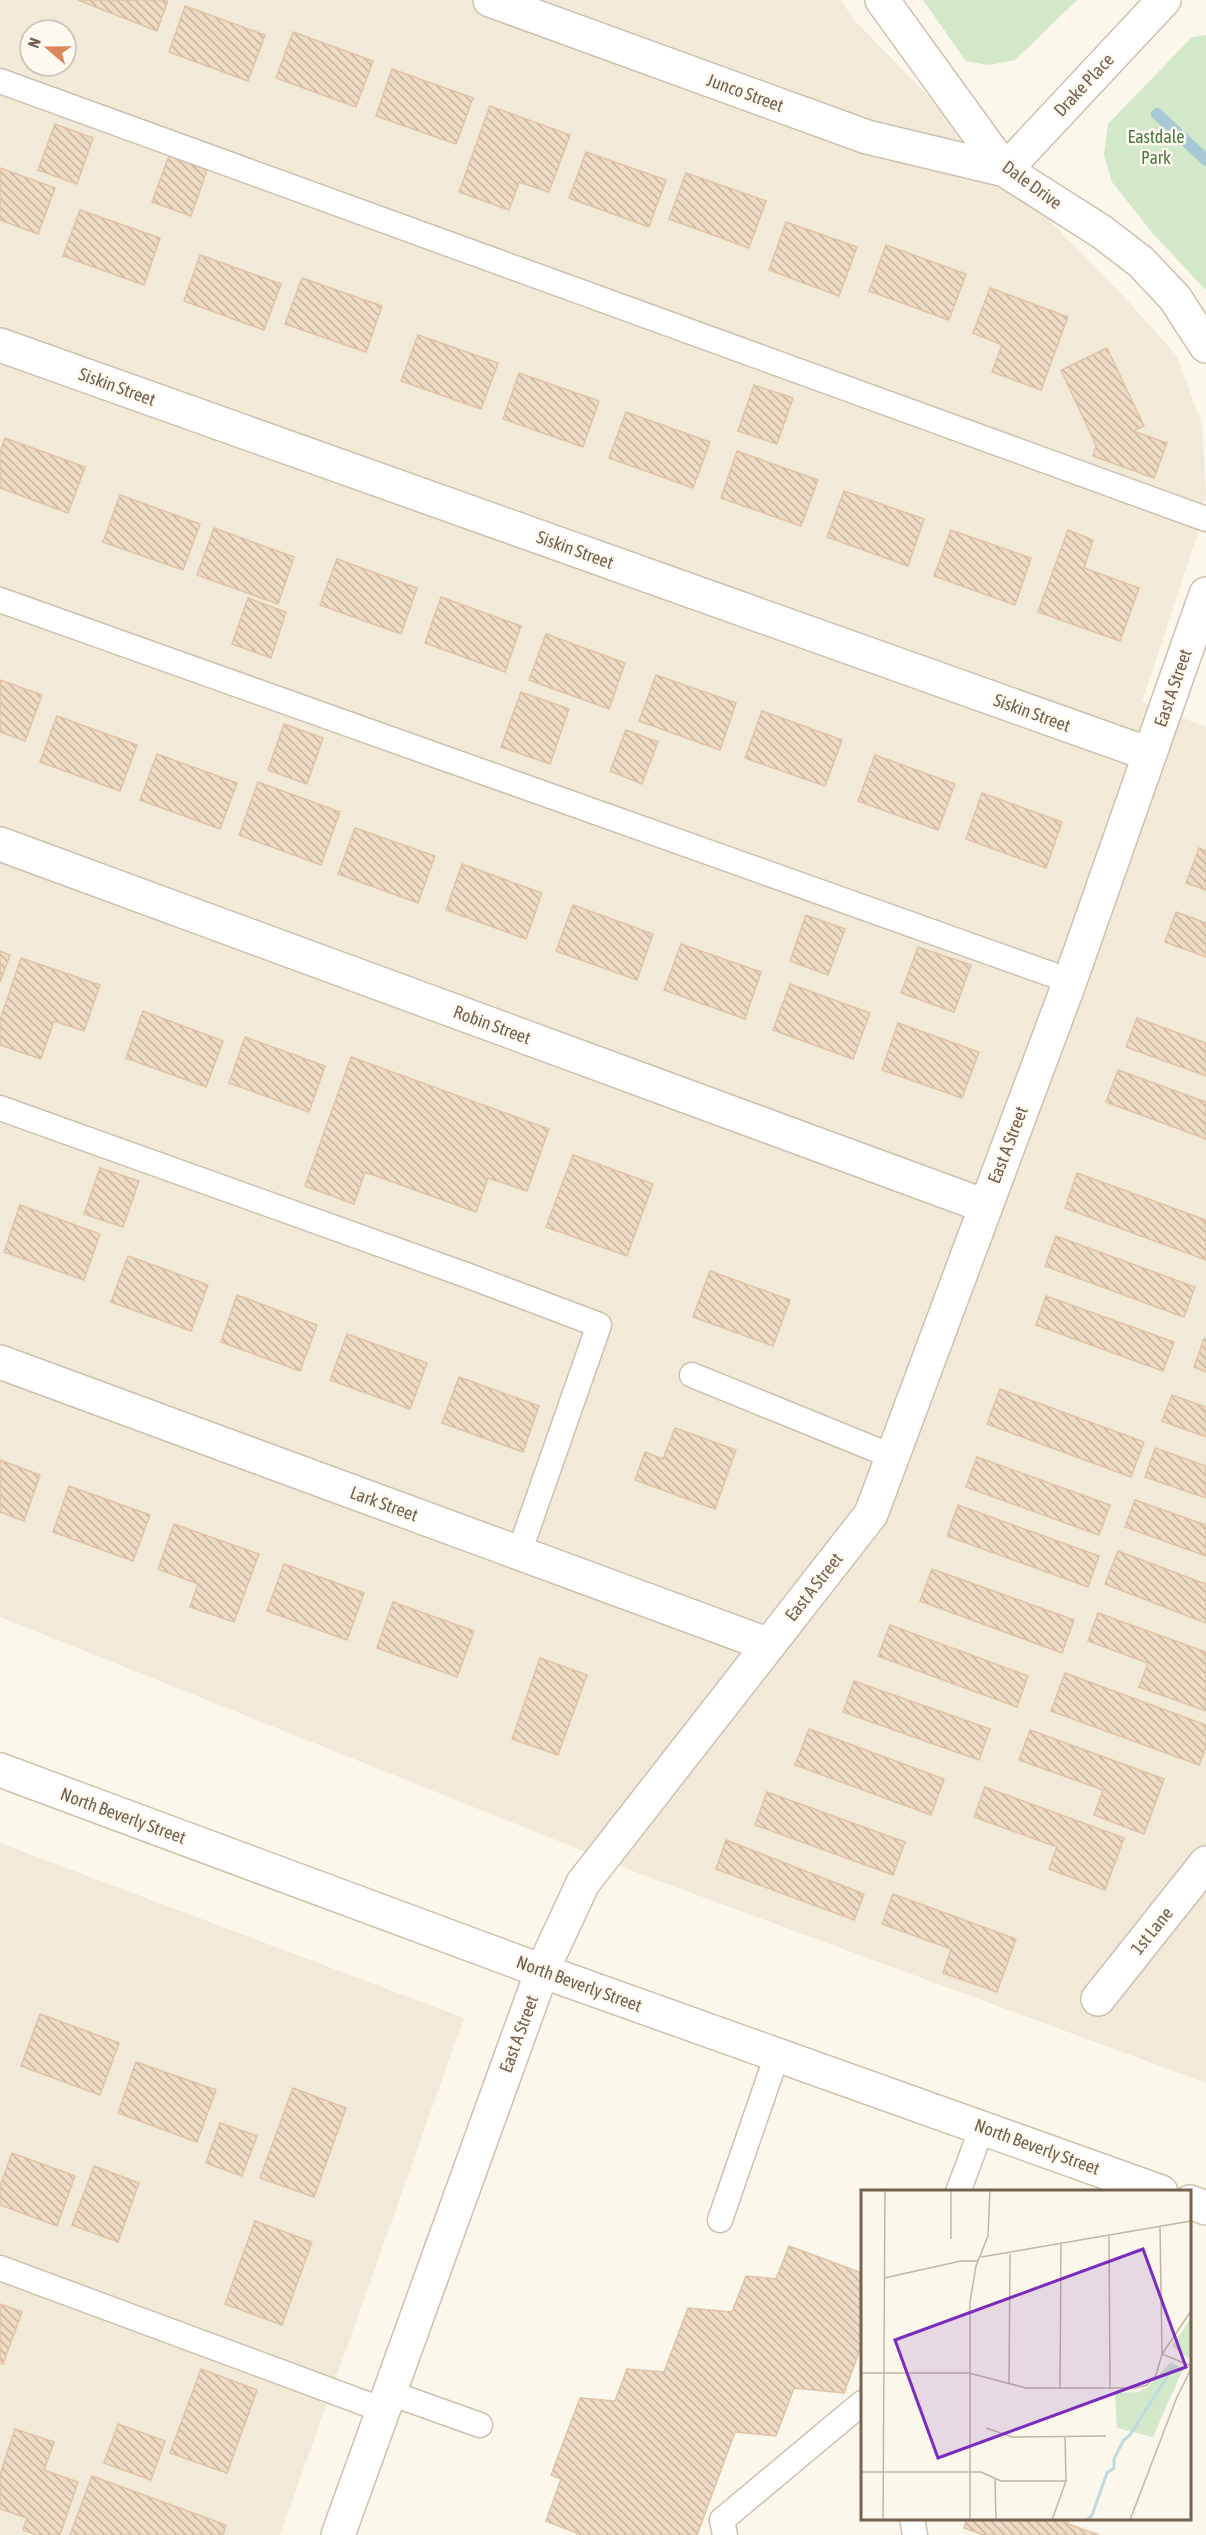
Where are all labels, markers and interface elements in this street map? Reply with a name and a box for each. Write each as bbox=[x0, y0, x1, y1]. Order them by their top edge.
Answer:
north arrow bbox=[18, 18, 78, 78]
text: N bbox=[24, 35, 44, 50]
street label: Drake Place bbox=[1049, 49, 1118, 120]
street label: Junco Street bbox=[704, 69, 786, 116]
park label: Eastdale Park bbox=[1127, 126, 1185, 168]
street label: Dale Drive bbox=[998, 156, 1066, 213]
street label: Siskin Street bbox=[76, 363, 158, 410]
street label: Siskin Street bbox=[534, 526, 616, 573]
street label: East A Street bbox=[1149, 646, 1196, 729]
street label: Siskin Street bbox=[991, 689, 1073, 736]
street label: Robin Street bbox=[451, 1001, 534, 1048]
street label: East A Street bbox=[983, 1103, 1032, 1186]
street label: Lark Street bbox=[347, 1482, 421, 1525]
street label: East A Street bbox=[780, 1548, 847, 1625]
street label: North Beverly Street bbox=[58, 1783, 189, 1848]
street label: 1st Lane bbox=[1126, 1903, 1177, 1959]
street label: North Beverly Street bbox=[514, 1951, 645, 2016]
street label: East A Street bbox=[495, 1992, 542, 2075]
street label: North Beverly Street bbox=[972, 2114, 1103, 2179]
inset map bbox=[861, 2190, 1191, 2520]

